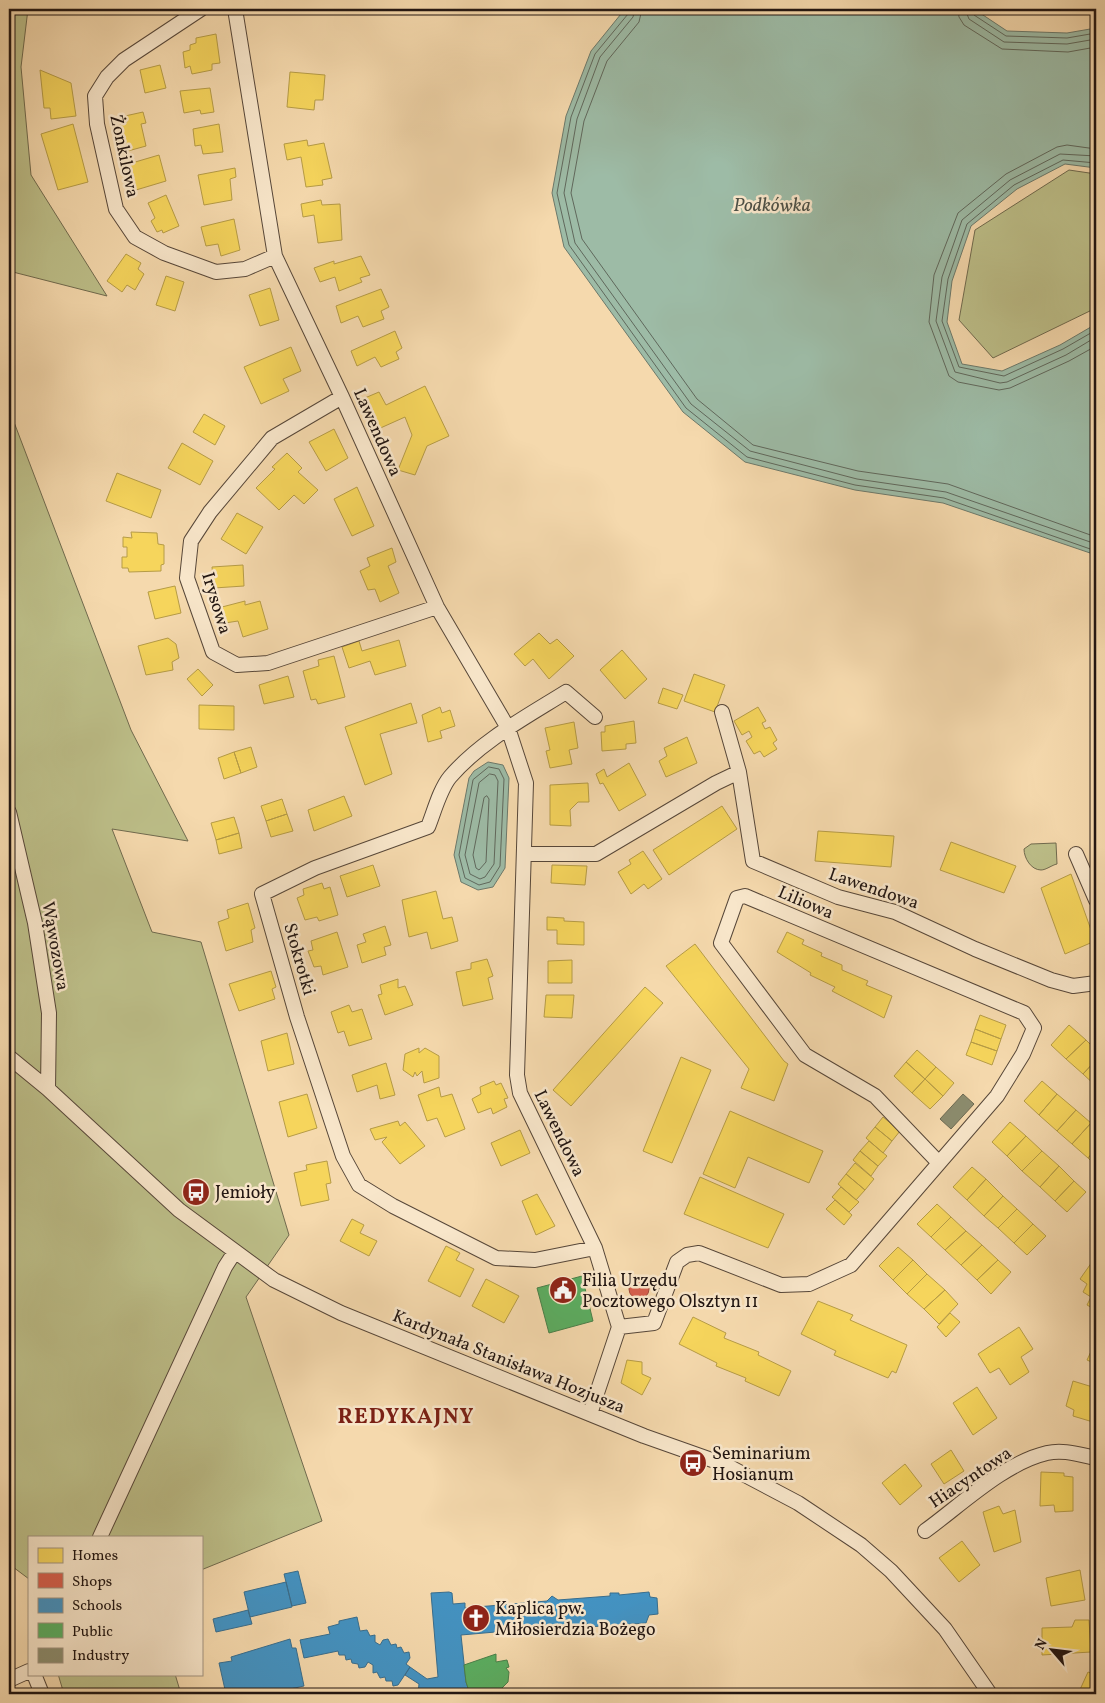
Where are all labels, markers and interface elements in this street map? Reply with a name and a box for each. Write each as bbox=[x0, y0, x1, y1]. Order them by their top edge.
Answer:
street label: Żonkilowa bbox=[103, 112, 145, 200]
water label: Podkówka bbox=[733, 193, 811, 219]
street label: Lawendowa bbox=[346, 385, 407, 481]
street label: Irysowa bbox=[194, 569, 237, 638]
street label: Lawendowa bbox=[825, 862, 922, 917]
street label: Liliowa bbox=[774, 880, 837, 926]
street label: Wąwozowa bbox=[34, 900, 75, 993]
street label: Stokrotki bbox=[276, 920, 321, 998]
street label: Lawendowa bbox=[527, 1086, 590, 1181]
bus stop icon: Jemioły bbox=[181, 1177, 211, 1207]
place label: Jemioły bbox=[215, 1181, 276, 1206]
place label: Filia Urzędu Pocztowego Olsztyn 11 bbox=[582, 1269, 759, 1315]
public building icon: Filia Urzędu Pocztowego Olsztyn 11 bbox=[548, 1275, 578, 1305]
street label: Kardynała Stanisława Hozjusza bbox=[388, 1304, 628, 1421]
district label: REDYKAJNY bbox=[337, 1402, 475, 1433]
street label: Hiacyntowa bbox=[925, 1441, 1017, 1515]
place label: Seminarium Hosianum bbox=[712, 1442, 811, 1488]
bus stop icon: Seminarium Hosianum bbox=[678, 1448, 708, 1478]
legend bbox=[28, 1536, 202, 1676]
text: Homes bbox=[72, 1546, 118, 1567]
text: Shops bbox=[72, 1572, 112, 1593]
text: Schools bbox=[72, 1596, 122, 1617]
place label: Kaplica pw. Miłosierdzia Bożego bbox=[495, 1597, 656, 1643]
church icon: Kaplica pw. Miłosierdzia Bożego bbox=[461, 1603, 491, 1633]
text: Public bbox=[72, 1622, 113, 1643]
north arrow bbox=[1028, 1626, 1078, 1676]
text: N bbox=[1031, 1636, 1053, 1654]
text: Industry bbox=[72, 1646, 129, 1667]

